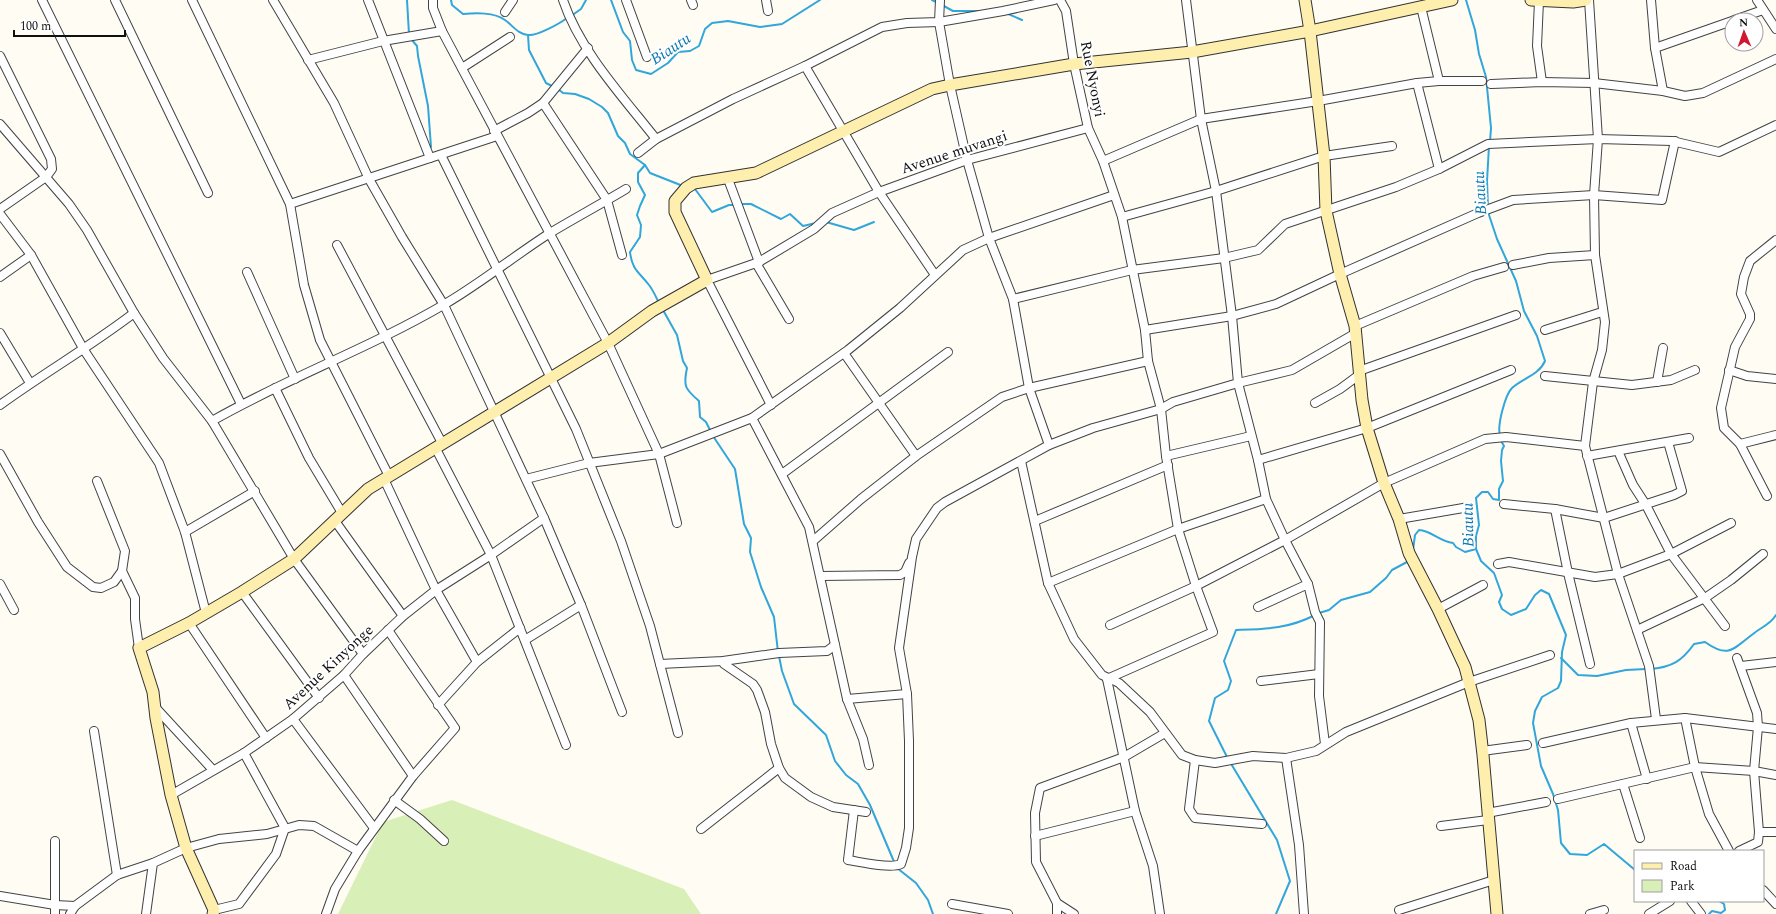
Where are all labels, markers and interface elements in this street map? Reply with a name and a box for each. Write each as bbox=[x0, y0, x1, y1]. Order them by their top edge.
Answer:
scale bar bbox=[14, 12, 125, 38]
north arrow bbox=[1724, 12, 1764, 52]
text: N bbox=[1739, 14, 1748, 31]
text: 100 m bbox=[20, 17, 51, 36]
water label: Biautu bbox=[645, 26, 696, 71]
street label: Rue Nyonyi bbox=[1074, 39, 1111, 119]
street label: Avenue muvangi bbox=[898, 124, 1010, 181]
water label: Biautu bbox=[1467, 170, 1493, 216]
water label: Biautu bbox=[1456, 502, 1480, 547]
street label: Avenue Kinyonge bbox=[278, 619, 379, 715]
legend bbox=[1634, 850, 1764, 902]
text: Road bbox=[1670, 857, 1697, 876]
text: Park bbox=[1670, 877, 1695, 896]

